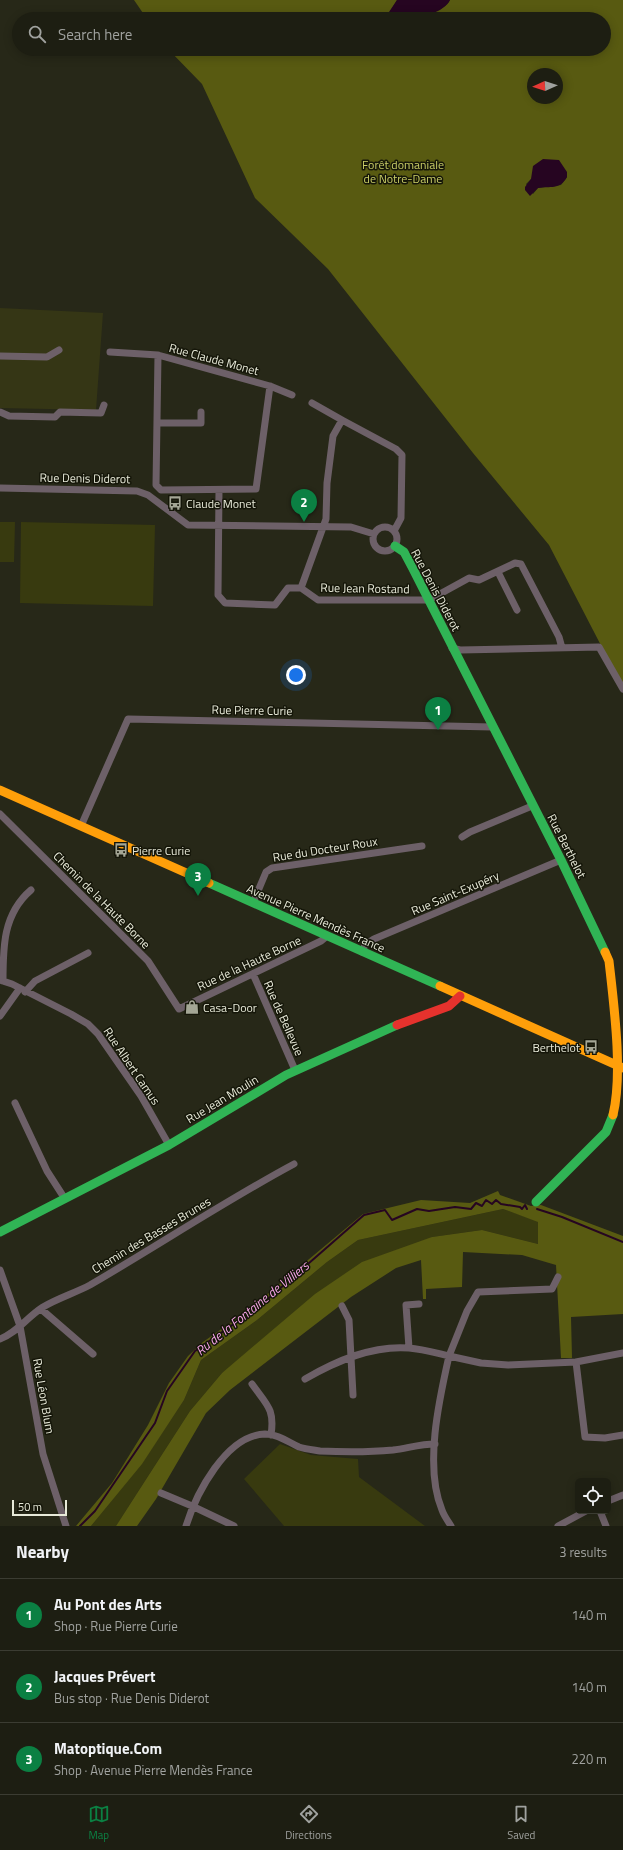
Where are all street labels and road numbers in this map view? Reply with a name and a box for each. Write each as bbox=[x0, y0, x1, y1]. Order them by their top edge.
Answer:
street label: Rue Claude Monet bbox=[167, 338, 262, 380]
street label: Rue Denis Diderot bbox=[39, 468, 131, 488]
street label: Rue Denis Diderot bbox=[406, 545, 466, 635]
street label: Rue Jean Rostand bbox=[320, 578, 410, 598]
street label: Rue Pierre Curie bbox=[211, 700, 293, 720]
street label: Rue Berthelot bbox=[543, 810, 592, 882]
street label: Rue du Docteur Roux bbox=[271, 831, 379, 867]
street label: Chemin de la Haute Borne bbox=[49, 847, 155, 953]
street label: Rue Saint-Exupéry bbox=[408, 866, 502, 920]
street label: Avenue Pierre Mendès France bbox=[244, 879, 388, 957]
street label: Rue de la Haute Borne bbox=[194, 931, 304, 995]
street label: Rue de Bellevue bbox=[259, 977, 309, 1059]
street label: Rue Albert Camus bbox=[99, 1023, 165, 1109]
street label: Rue Jean Moulin bbox=[182, 1070, 262, 1128]
street label: Chemin des Basses Brunes bbox=[88, 1192, 215, 1278]
street label: Rue Léon Blum bbox=[28, 1357, 60, 1435]

